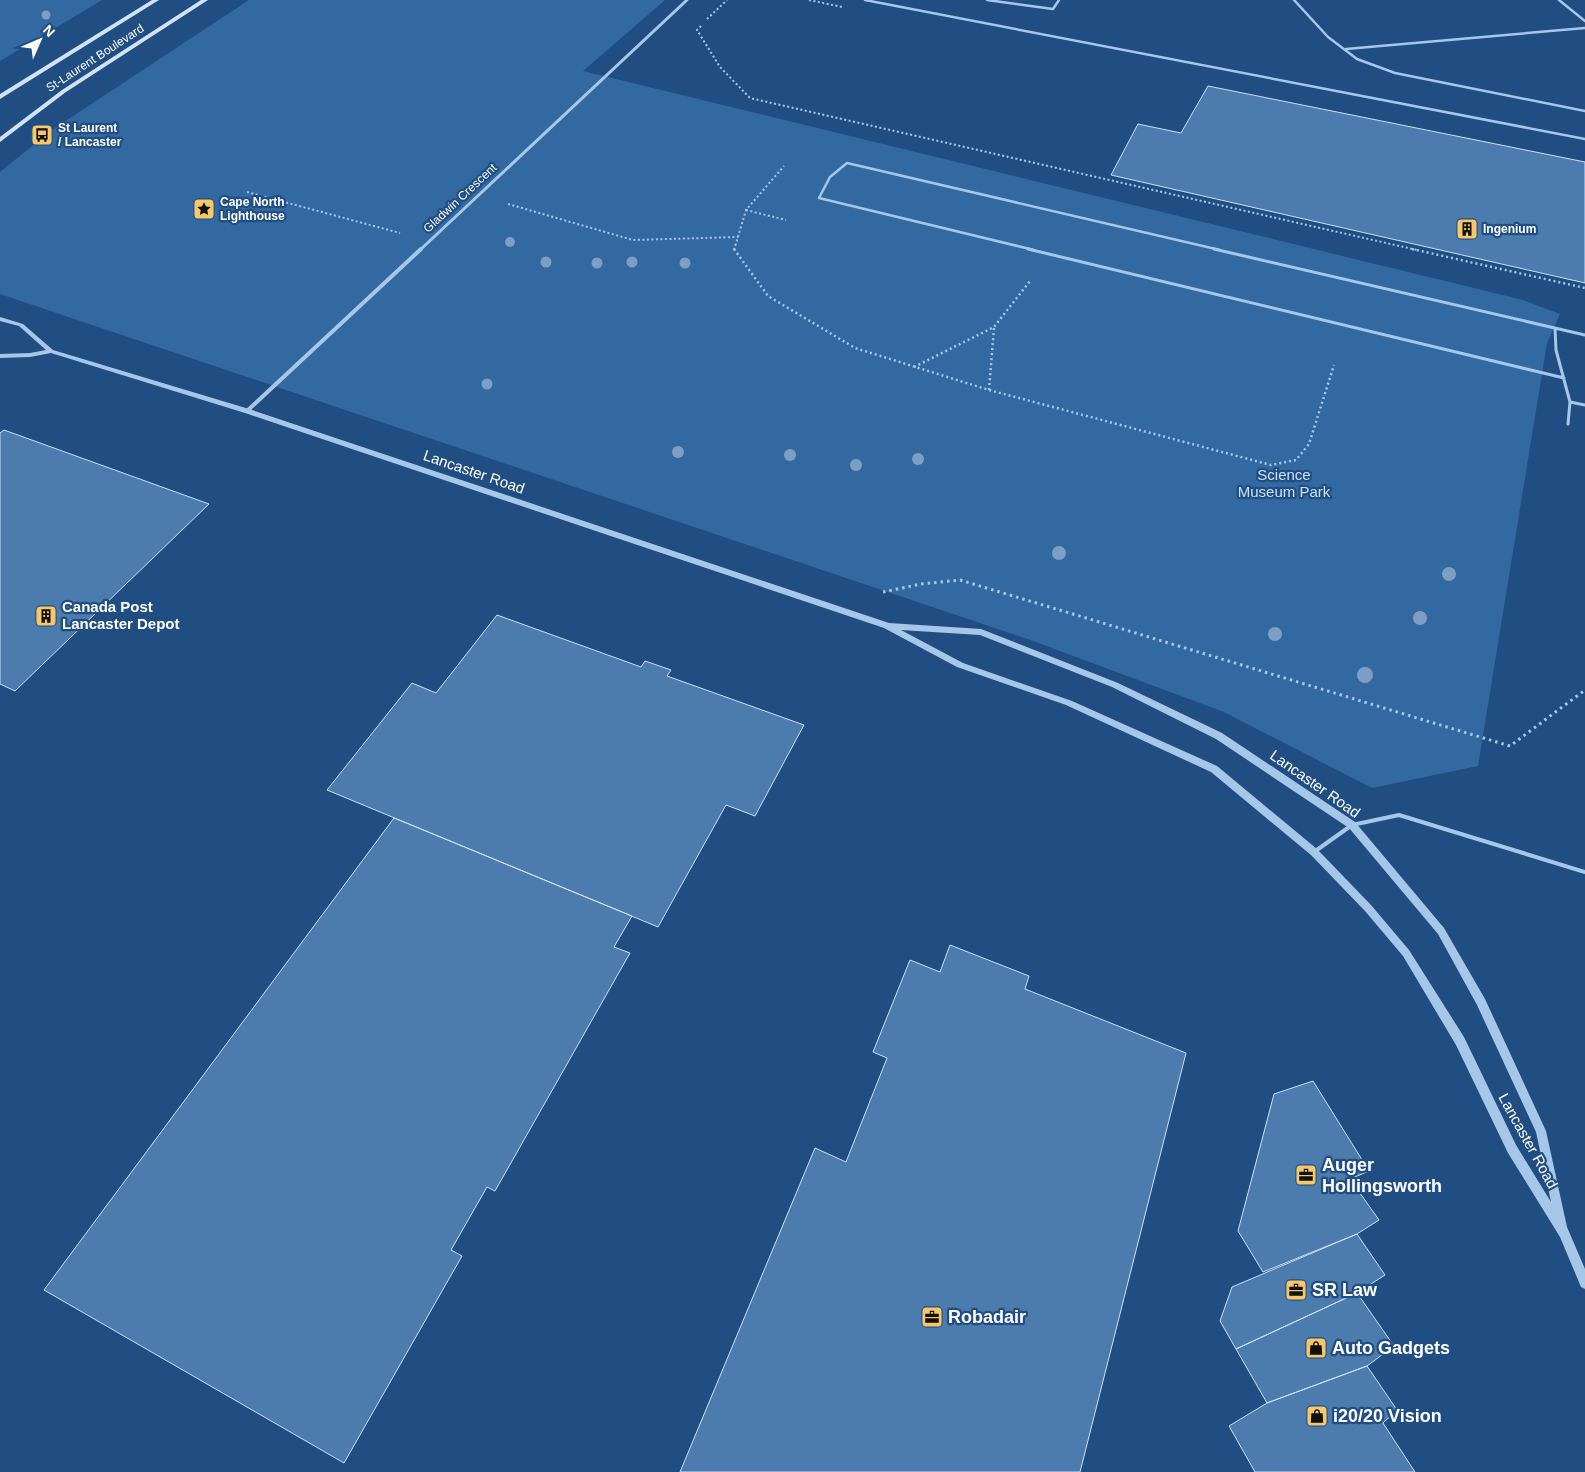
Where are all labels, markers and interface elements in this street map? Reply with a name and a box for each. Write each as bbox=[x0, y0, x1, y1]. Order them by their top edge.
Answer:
north arrow bbox=[15, 15, 65, 65]
street label: St-Laurent Boulevard bbox=[44, 21, 146, 95]
text: N bbox=[40, 22, 58, 40]
place label: St Laurent / Lancaster bbox=[58, 121, 122, 149]
bus stop icon: St Laurent / Lancaster bbox=[30, 123, 54, 147]
street label: Gladwin Crescent bbox=[421, 160, 500, 235]
place label: Cape North Lighthouse bbox=[220, 195, 285, 223]
place icon: Cape North Lighthouse bbox=[192, 197, 216, 221]
building icon: Ingenium bbox=[1455, 217, 1479, 241]
place label: Ingenium bbox=[1483, 222, 1536, 236]
street label: Lancaster Road bbox=[421, 446, 527, 497]
park label: Science Museum Park bbox=[1238, 466, 1331, 500]
place label: Canada Post Lancaster Depot bbox=[62, 598, 180, 632]
building icon: Canada Post Lancaster Depot bbox=[34, 604, 58, 628]
street label: Lancaster Road bbox=[1267, 746, 1364, 821]
street label: Lancaster Road bbox=[1495, 1090, 1562, 1191]
place label: Auger Hollingsworth bbox=[1322, 1155, 1442, 1196]
office icon: Auger Hollingsworth bbox=[1294, 1163, 1318, 1187]
office icon: SR Law bbox=[1284, 1278, 1308, 1302]
place label: SR Law bbox=[1312, 1280, 1378, 1300]
office icon: Robadair bbox=[920, 1305, 944, 1329]
place label: Robadair bbox=[948, 1307, 1026, 1327]
shop icon: Auto Gadgets bbox=[1304, 1336, 1328, 1360]
place label: Auto Gadgets bbox=[1332, 1338, 1450, 1358]
shop icon: i20/20 Vision bbox=[1305, 1404, 1329, 1428]
place label: i20/20 Vision bbox=[1333, 1406, 1442, 1426]

